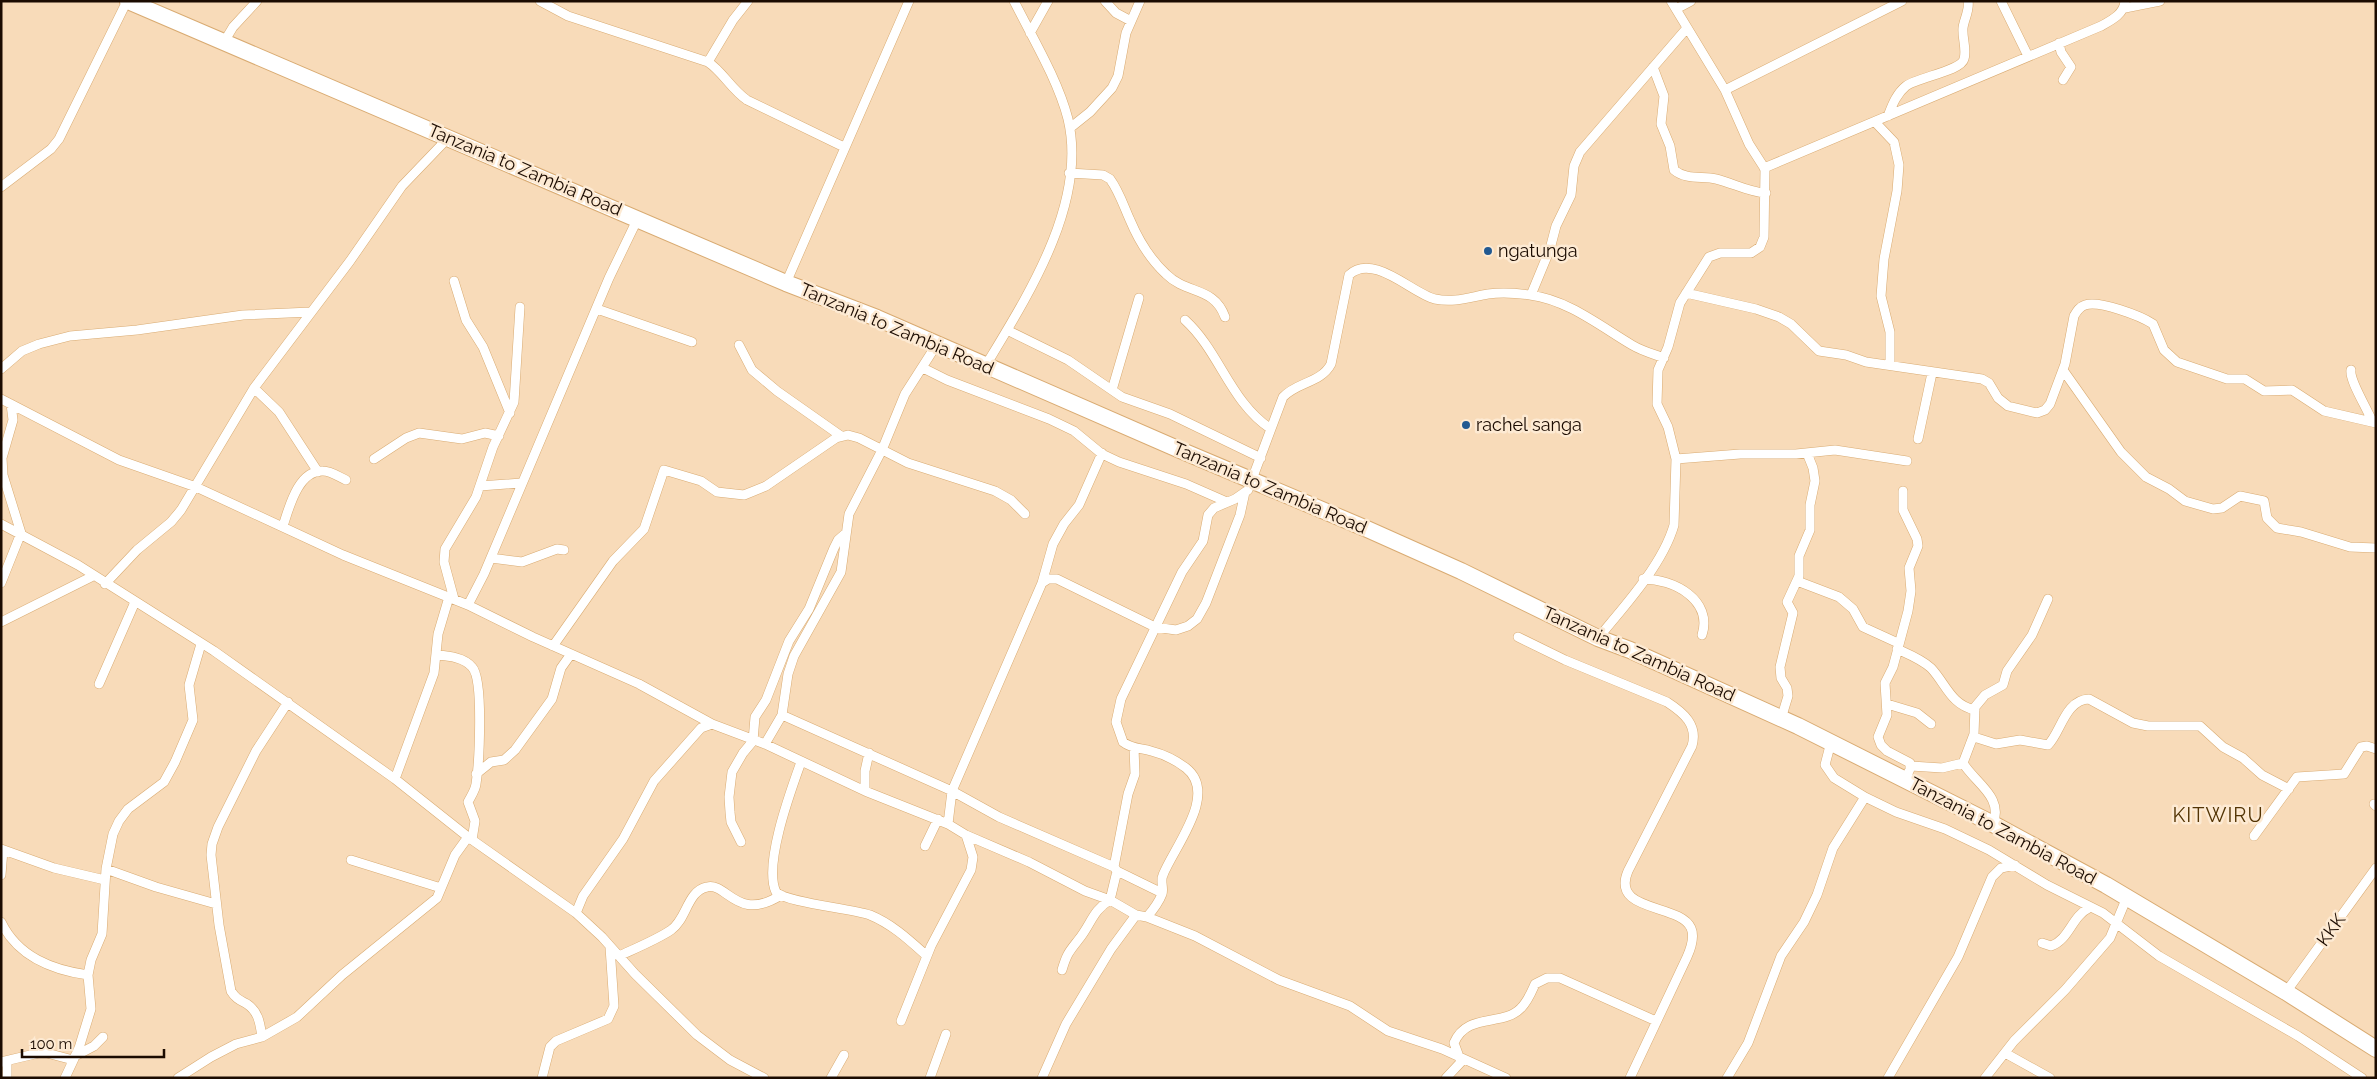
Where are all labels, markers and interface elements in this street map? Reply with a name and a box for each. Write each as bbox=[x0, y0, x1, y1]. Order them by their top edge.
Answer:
street label: Tanzania to Zambia Road bbox=[425, 119, 625, 220]
place label: ngatunga bbox=[1498, 240, 1578, 261]
marker: ngatunga bbox=[1482, 245, 1494, 257]
street label: Tanzania to Zambia Road bbox=[797, 278, 997, 379]
place label: rachel sanga bbox=[1476, 414, 1582, 435]
marker: rachel sanga bbox=[1460, 419, 1472, 431]
street label: Tanzania to Zambia Road bbox=[1170, 437, 1370, 538]
street label: Tanzania to Zambia Road bbox=[1540, 602, 1739, 706]
street label: Tanzania to Zambia Road bbox=[1906, 772, 2100, 889]
district label: KITWIRU bbox=[2172, 803, 2264, 827]
street label: KKK bbox=[2312, 909, 2350, 950]
scale bar bbox=[22, 1026, 165, 1058]
text: 100 m bbox=[30, 1035, 72, 1053]

